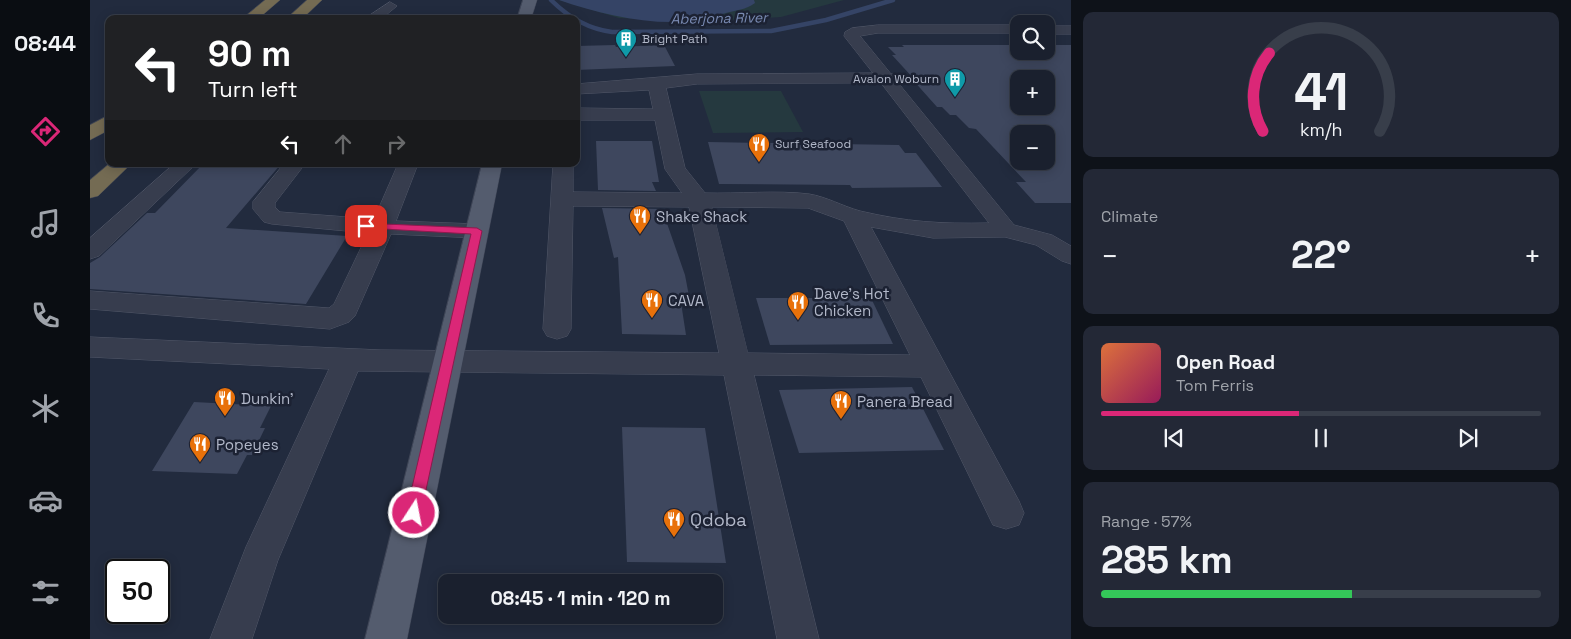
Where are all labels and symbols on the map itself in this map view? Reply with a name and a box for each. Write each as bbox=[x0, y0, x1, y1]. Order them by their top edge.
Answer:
water label: Aberjona River bbox=[670, 8, 769, 28]
building icon: Bright Path bbox=[614, 27, 638, 58]
place label: Bright Path bbox=[642, 31, 707, 47]
building icon: Avalon Woburn bbox=[943, 67, 967, 98]
place label: Avalon Woburn bbox=[853, 71, 939, 87]
restaurant icon: Surf Seafood bbox=[747, 132, 771, 163]
place label: Surf Seafood bbox=[775, 136, 851, 152]
restaurant icon: Shake Shack bbox=[628, 204, 652, 235]
pin bbox=[345, 205, 387, 247]
place label: Shake Shack bbox=[656, 207, 747, 226]
place label: Dave's Hot Chicken bbox=[814, 284, 890, 320]
restaurant icon: CAVA bbox=[640, 288, 664, 319]
restaurant icon: Dave's Hot Chicken bbox=[786, 290, 810, 321]
place label: CAVA bbox=[668, 291, 705, 310]
restaurant icon: Dunkin' bbox=[213, 386, 237, 417]
place label: Dunkin' bbox=[241, 389, 294, 408]
restaurant icon: Panera Bread bbox=[829, 389, 853, 420]
place label: Panera Bread bbox=[857, 392, 953, 411]
restaurant icon: Popeyes bbox=[188, 432, 212, 463]
place label: Popeyes bbox=[216, 435, 279, 454]
position arrow bbox=[387, 486, 439, 538]
restaurant icon: Qdoba bbox=[662, 507, 686, 538]
place label: Qdoba bbox=[690, 508, 747, 531]
speed limit sign: 50 bbox=[105, 559, 170, 624]

